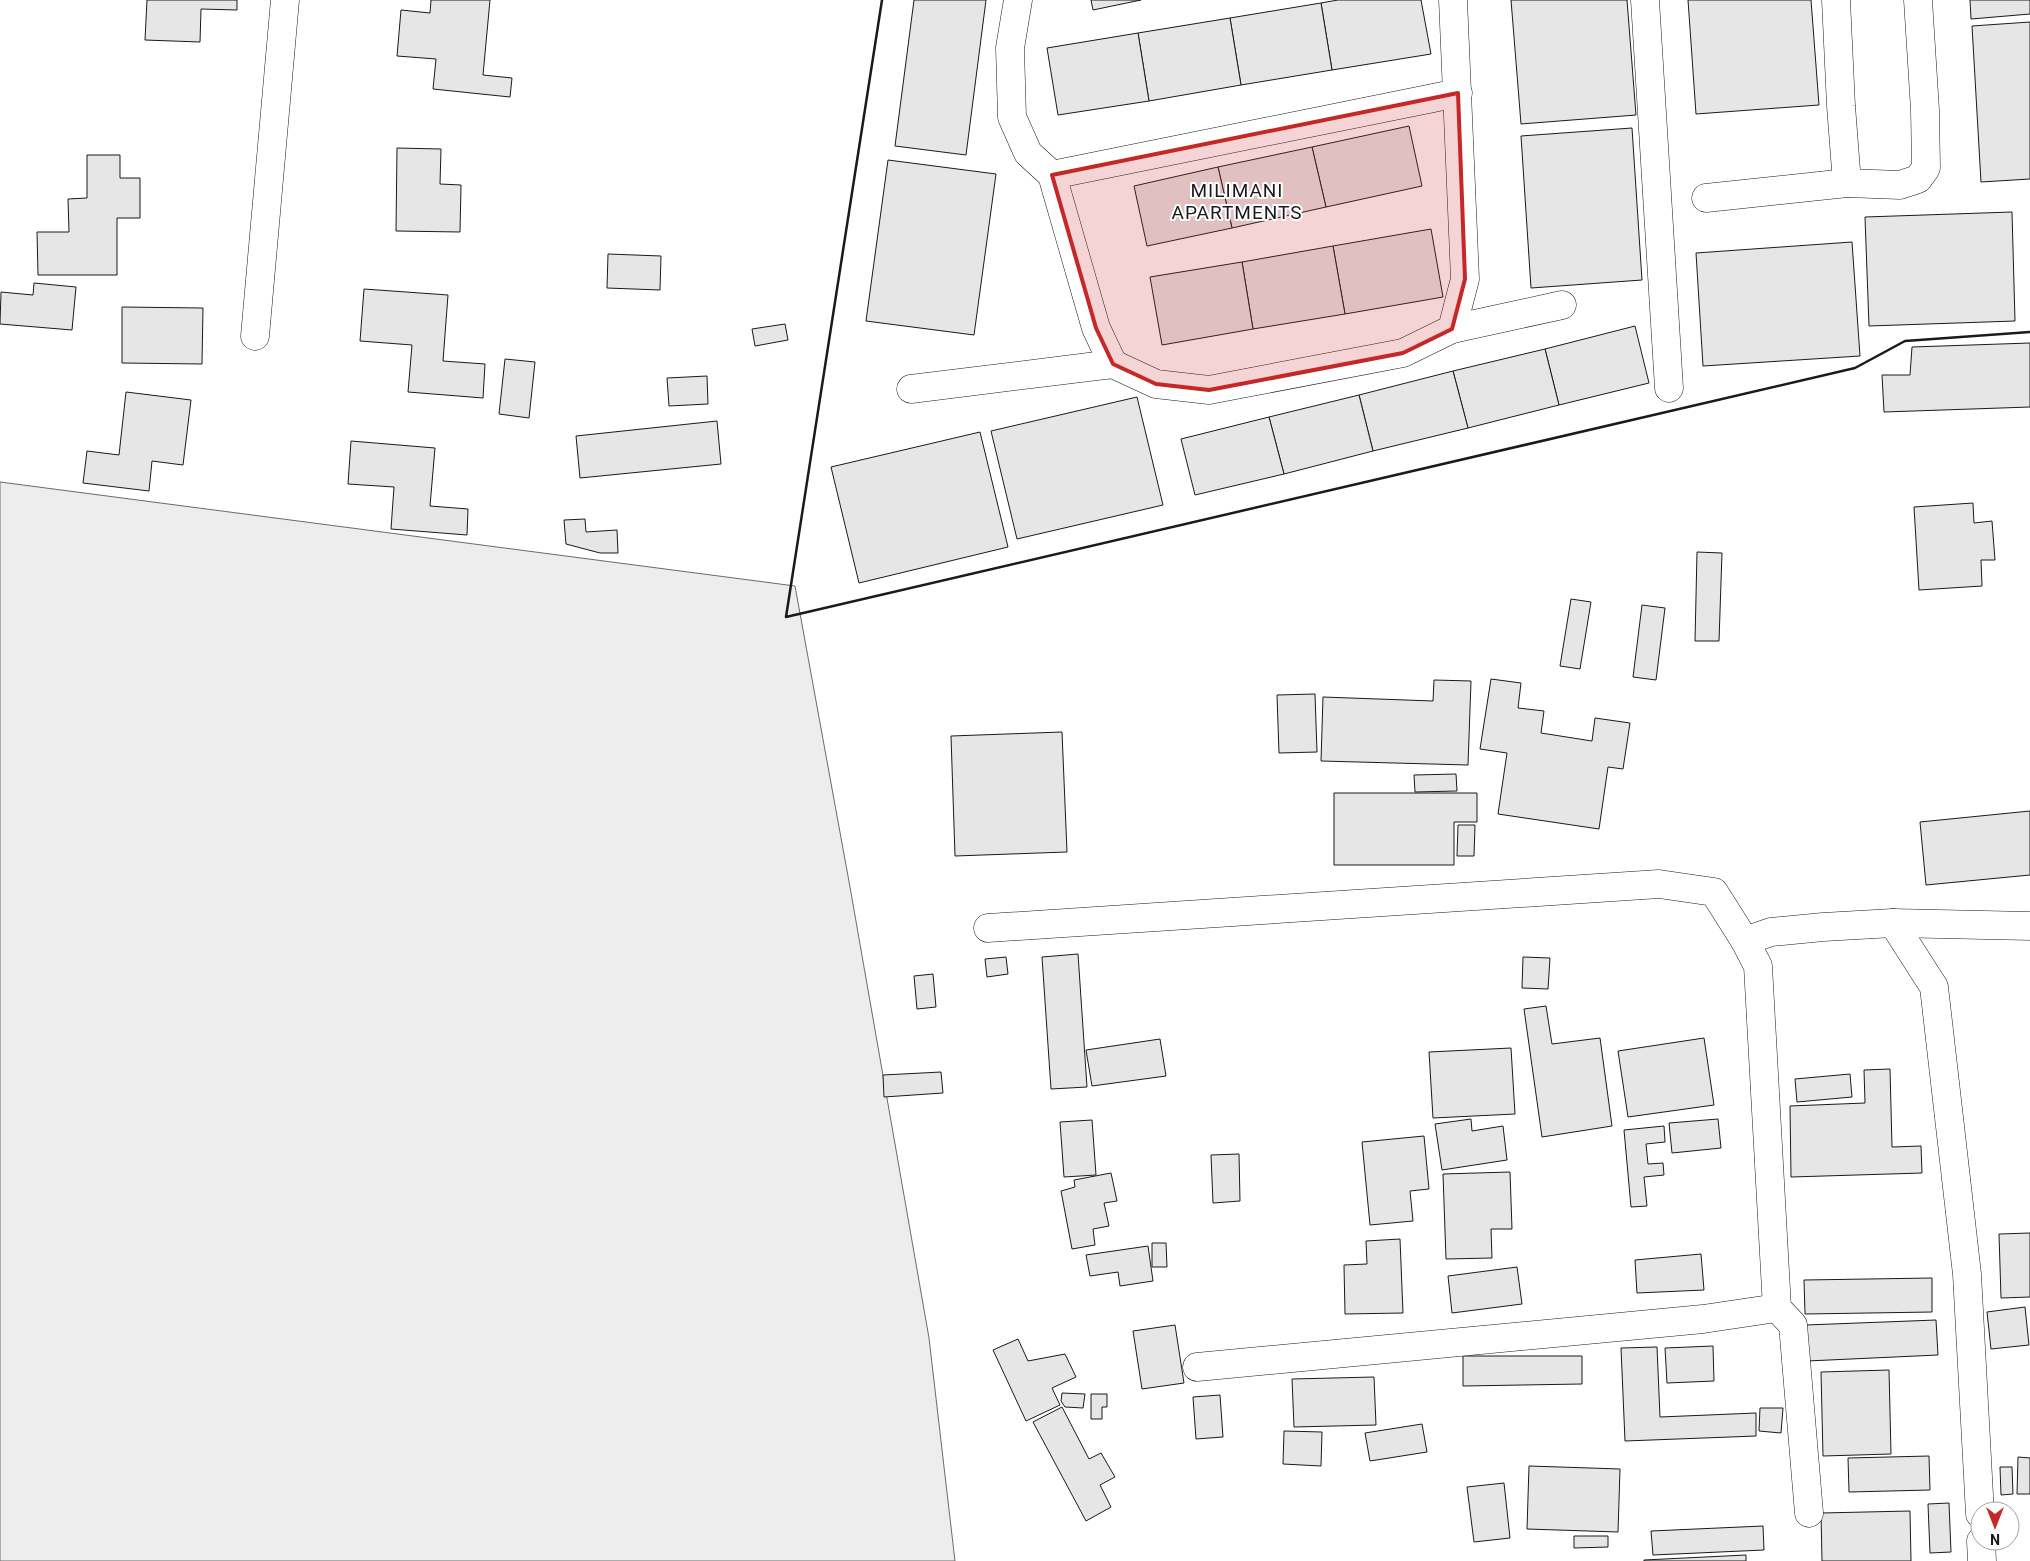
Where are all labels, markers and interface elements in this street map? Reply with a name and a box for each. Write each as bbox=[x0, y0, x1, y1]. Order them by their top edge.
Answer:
district label: MILIMANI APARTMENTS bbox=[1172, 179, 1302, 224]
north arrow bbox=[1970, 1501, 2020, 1551]
text: N bbox=[1990, 1531, 2000, 1547]

